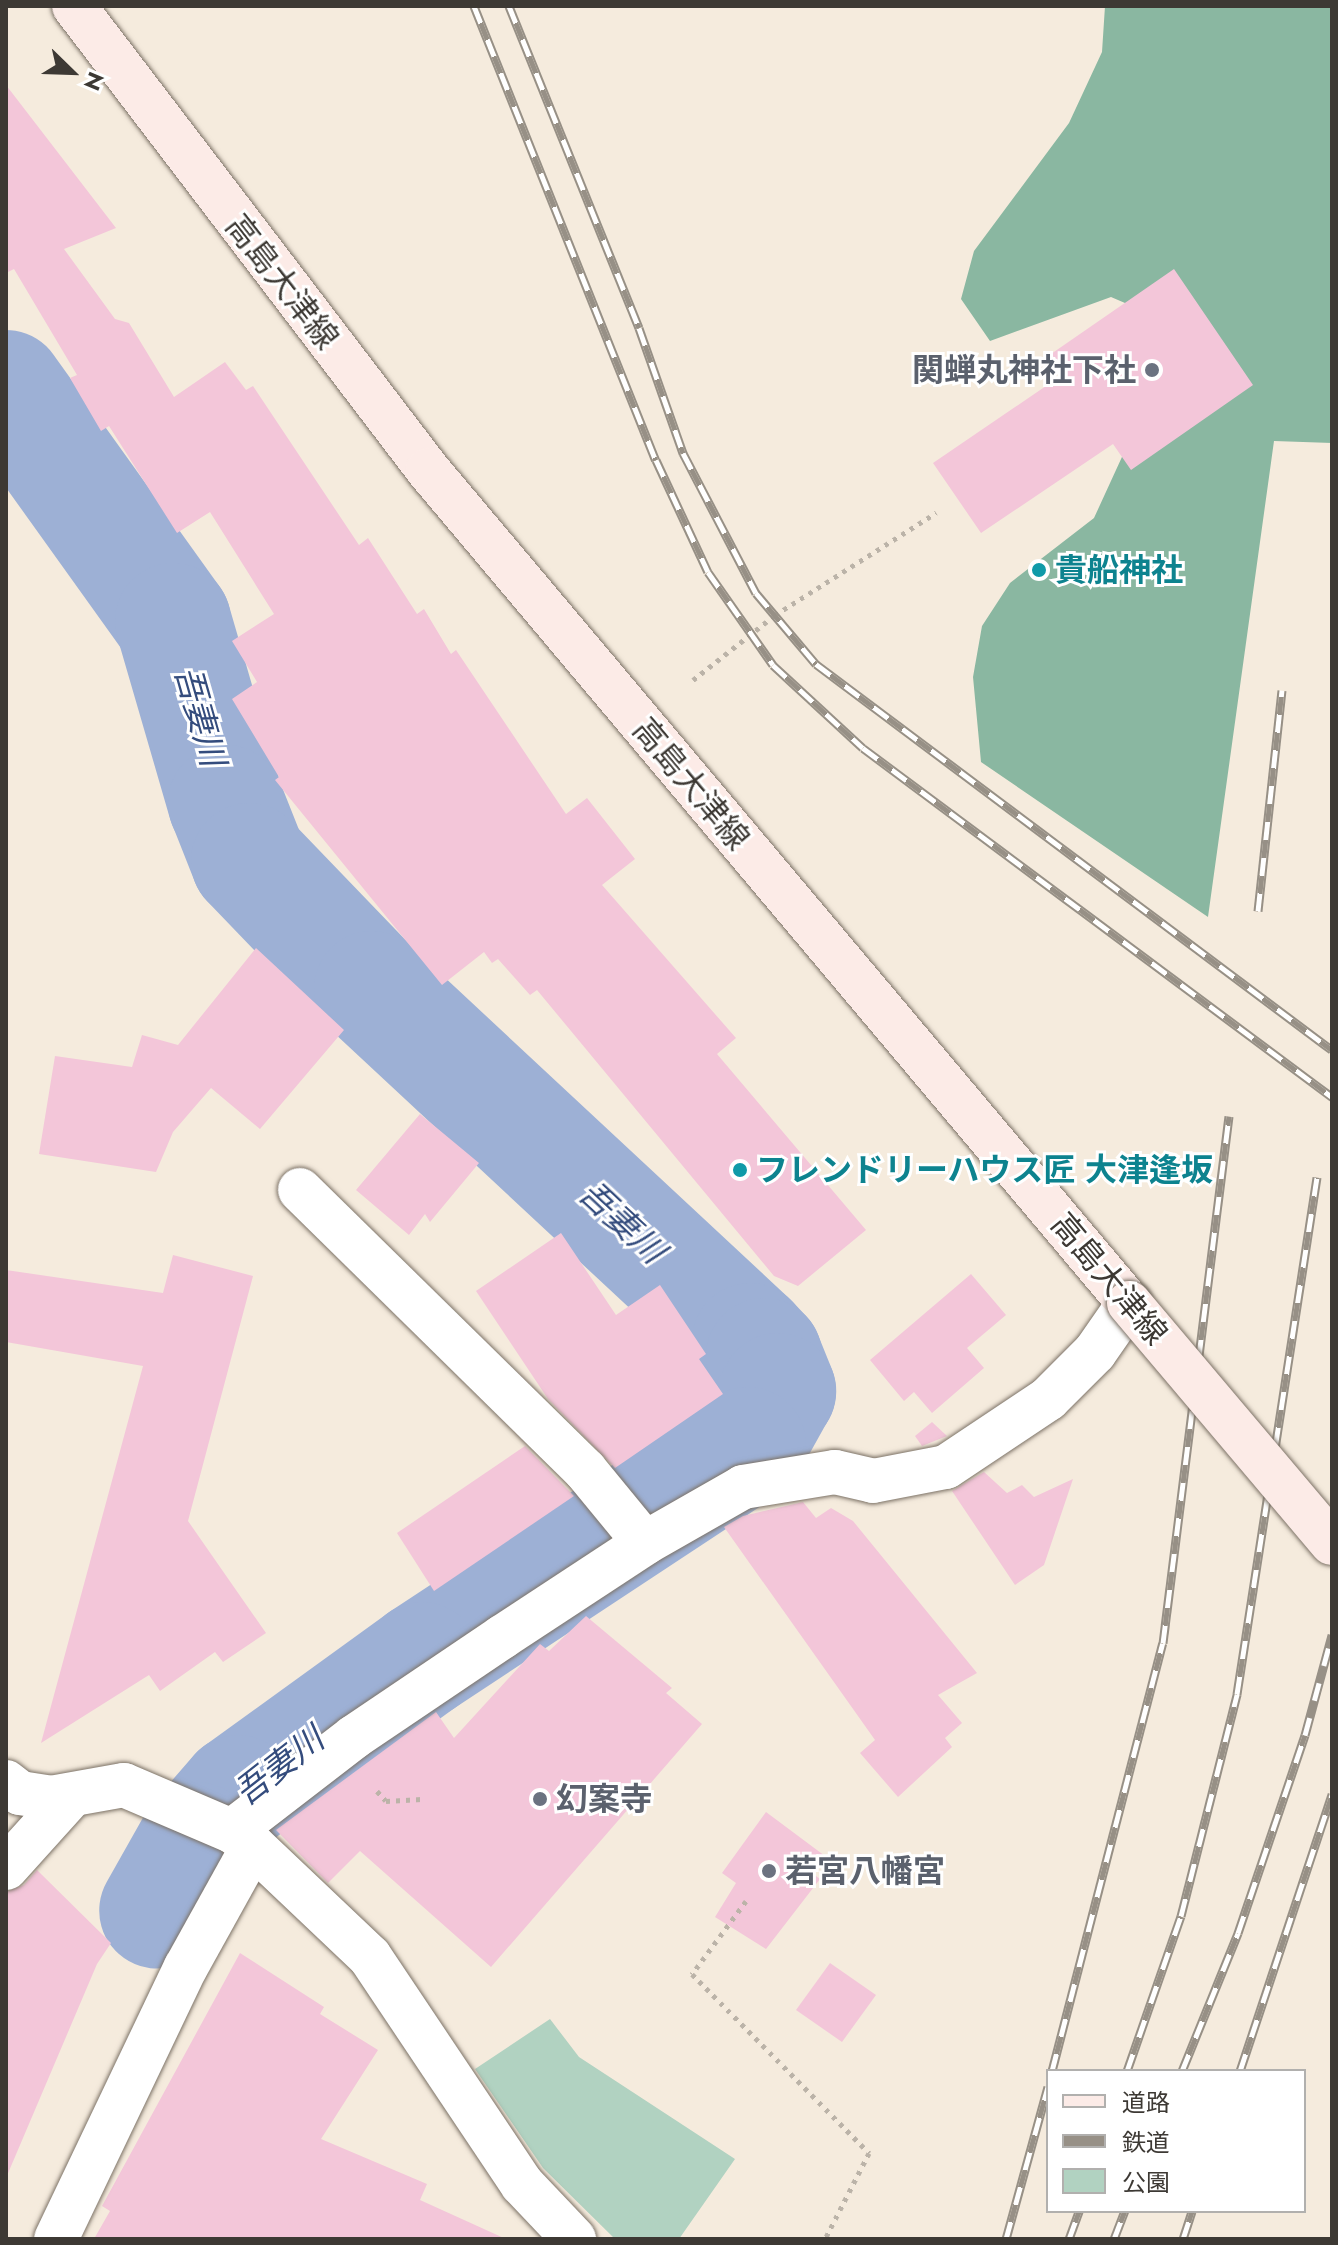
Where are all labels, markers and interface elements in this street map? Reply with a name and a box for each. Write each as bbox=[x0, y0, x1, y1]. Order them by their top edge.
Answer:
north arrow bbox=[32, 32, 112, 112]
text: N bbox=[76, 67, 112, 96]
street label: 高島大津線 bbox=[218, 207, 346, 357]
place label: 関蝉丸神社下社 bbox=[912, 351, 1136, 389]
marker: 関蝉丸神社下社 bbox=[1143, 361, 1161, 379]
place label: 貴船神社 bbox=[1055, 551, 1183, 589]
marker: 貴船神社 bbox=[1030, 561, 1048, 579]
water label: 吾妻川 bbox=[166, 661, 234, 771]
street label: 高島大津線 bbox=[625, 710, 757, 858]
place label: フレンドリーハウス匠 大津逢坂 bbox=[756, 1151, 1214, 1189]
marker: フレンドリーハウス匠 大津逢坂 bbox=[731, 1161, 749, 1179]
water label: 吾妻川 bbox=[571, 1172, 673, 1272]
street label: 高島大津線 bbox=[1043, 1205, 1175, 1353]
water label: 吾妻川 bbox=[226, 1719, 332, 1813]
place label: 幻案寺 bbox=[556, 1780, 652, 1818]
marker: 幻案寺 bbox=[531, 1790, 549, 1808]
place label: 若宮八幡宮 bbox=[785, 1852, 945, 1890]
marker: 若宮八幡宮 bbox=[760, 1862, 778, 1880]
legend bbox=[1046, 2069, 1306, 2213]
text: 道路 bbox=[1122, 2085, 1170, 2120]
text: 鉄道 bbox=[1122, 2125, 1170, 2160]
text: 公園 bbox=[1122, 2165, 1170, 2200]

